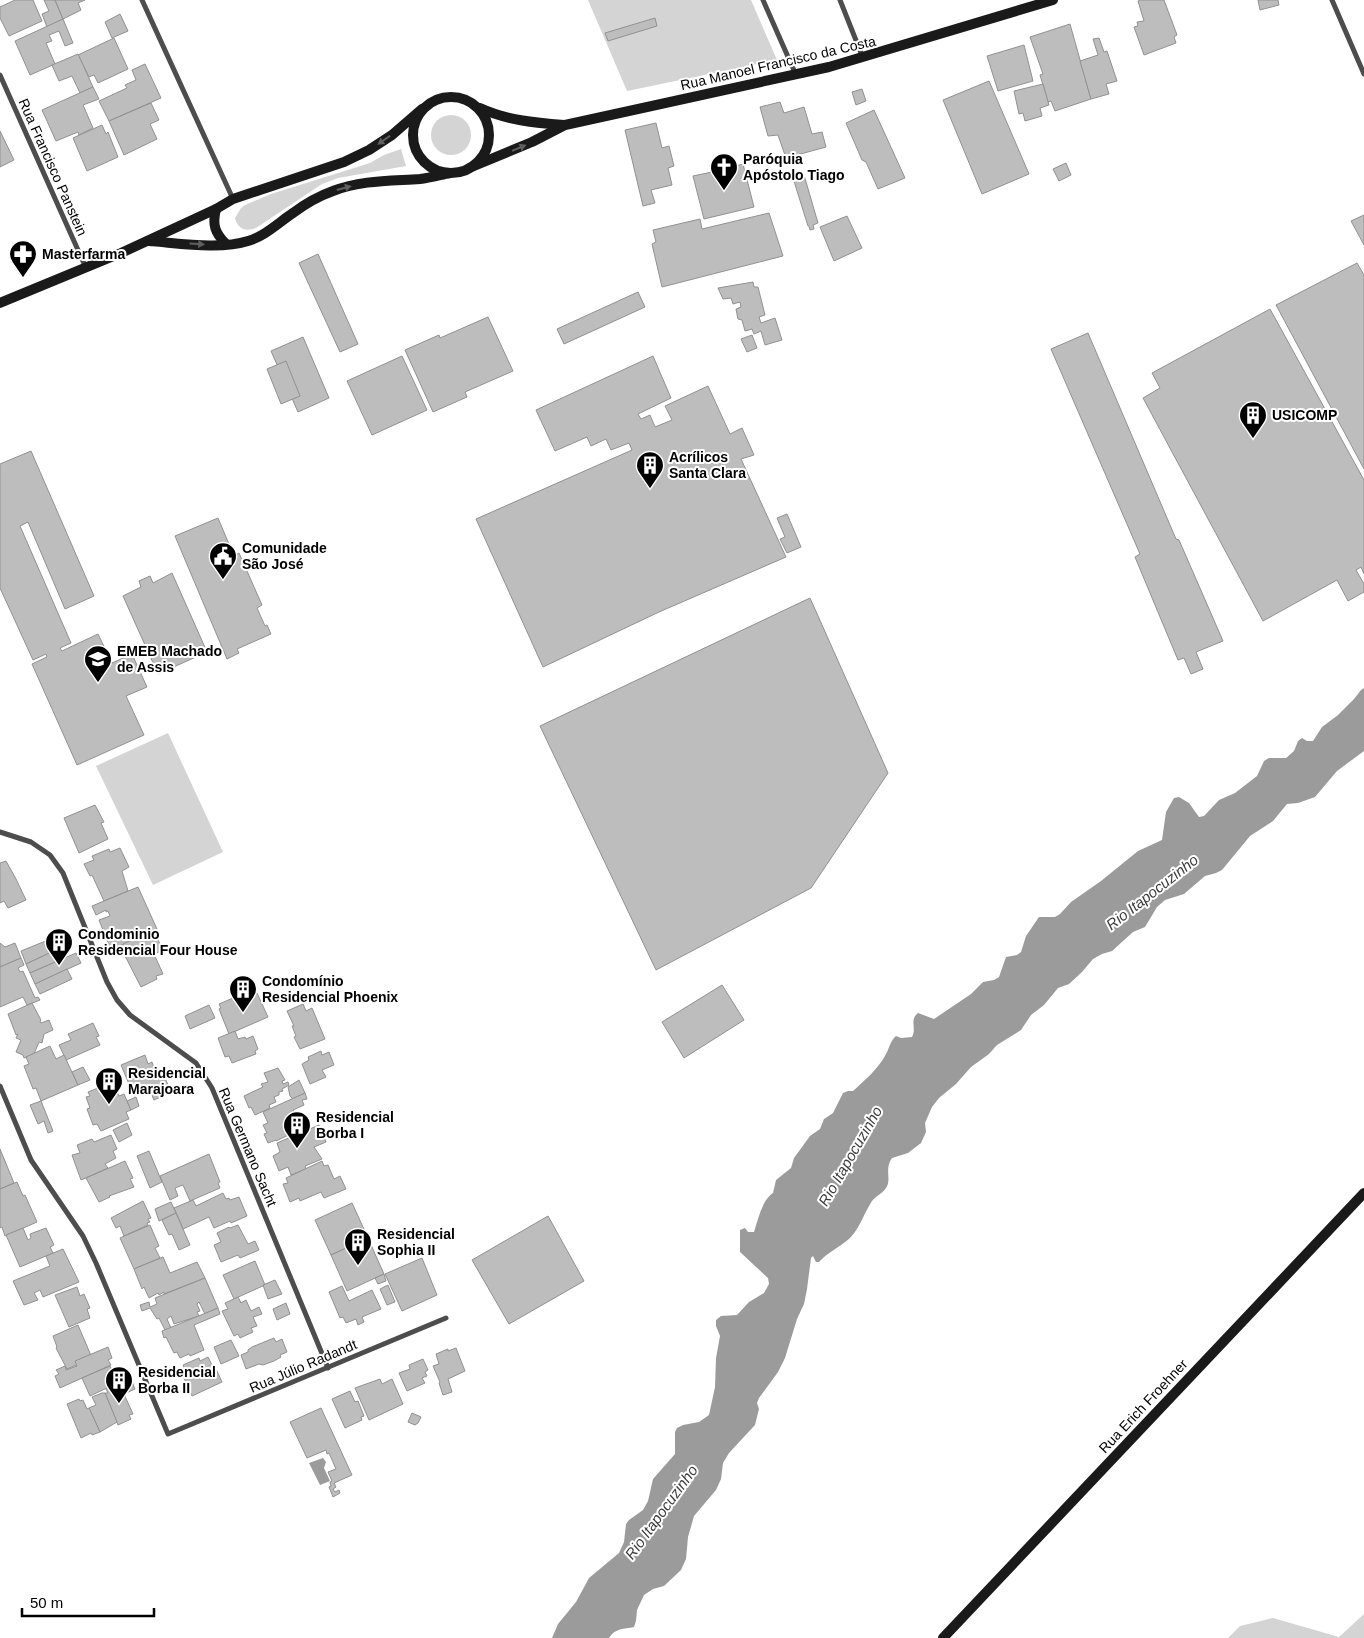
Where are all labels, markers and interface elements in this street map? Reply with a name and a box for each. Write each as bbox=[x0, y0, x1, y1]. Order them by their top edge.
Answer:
street label: Rua Manoel Francisco da Costa bbox=[679, 33, 877, 93]
street label: Rua Francisco Panstein bbox=[15, 96, 91, 238]
one-way arrow bbox=[377, 135, 391, 145]
one-way arrow bbox=[512, 143, 526, 151]
place label: Paróquia Apóstolo Tiago bbox=[743, 151, 845, 183]
church icon: Paróquia Apóstolo Tiago bbox=[709, 152, 739, 191]
one-way arrow bbox=[337, 184, 352, 192]
pharmacy icon: Masterfarma bbox=[8, 239, 38, 278]
one-way arrow bbox=[189, 241, 205, 249]
place label: Masterfarma bbox=[42, 246, 125, 262]
building icon: USICOMP bbox=[1238, 400, 1268, 439]
place label: USICOMP bbox=[1272, 407, 1337, 423]
place label: Acrílicos Santa Clara bbox=[669, 449, 746, 481]
building icon: Acrílicos Santa Clara bbox=[635, 450, 665, 489]
place label: Comunidade São José bbox=[242, 540, 327, 572]
public building icon: Comunidade São José bbox=[208, 541, 238, 580]
place label: EMEB Machado de Assis bbox=[117, 643, 222, 675]
school or university icon: EMEB Machado de Assis bbox=[83, 644, 113, 683]
water label: Rio Itapocuzinho bbox=[1103, 851, 1201, 933]
place label: Condominio Residencial Four House bbox=[78, 926, 238, 958]
building icon: Condominio Residencial Four House bbox=[44, 927, 74, 966]
place label: Condomínio Residencial Phoenix bbox=[262, 973, 398, 1005]
building icon: Condomínio Residencial Phoenix bbox=[228, 974, 258, 1013]
place label: Residencial Marajoara bbox=[128, 1065, 206, 1097]
building icon: Residencial Marajoara bbox=[94, 1066, 124, 1105]
street label: Rua Germano Sacht bbox=[216, 1085, 280, 1209]
water label: Rio Itapocuzinho bbox=[815, 1103, 885, 1209]
place label: Residencial Borba I bbox=[316, 1109, 394, 1141]
building icon: Residencial Borba I bbox=[282, 1110, 312, 1149]
place label: Residencial Sophia II bbox=[377, 1226, 455, 1258]
building icon: Residencial Sophia II bbox=[343, 1227, 373, 1266]
street label: Rua Júlio Radandt bbox=[247, 1336, 359, 1396]
street label: Rua Erich Froehner bbox=[1095, 1356, 1191, 1456]
place label: Residencial Borba II bbox=[138, 1364, 216, 1396]
building icon: Residencial Borba II bbox=[104, 1365, 134, 1404]
water label: Rio Itapocuzinho bbox=[621, 1462, 701, 1562]
scale bar bbox=[22, 1586, 155, 1618]
text: 50 m bbox=[30, 1594, 63, 1611]

